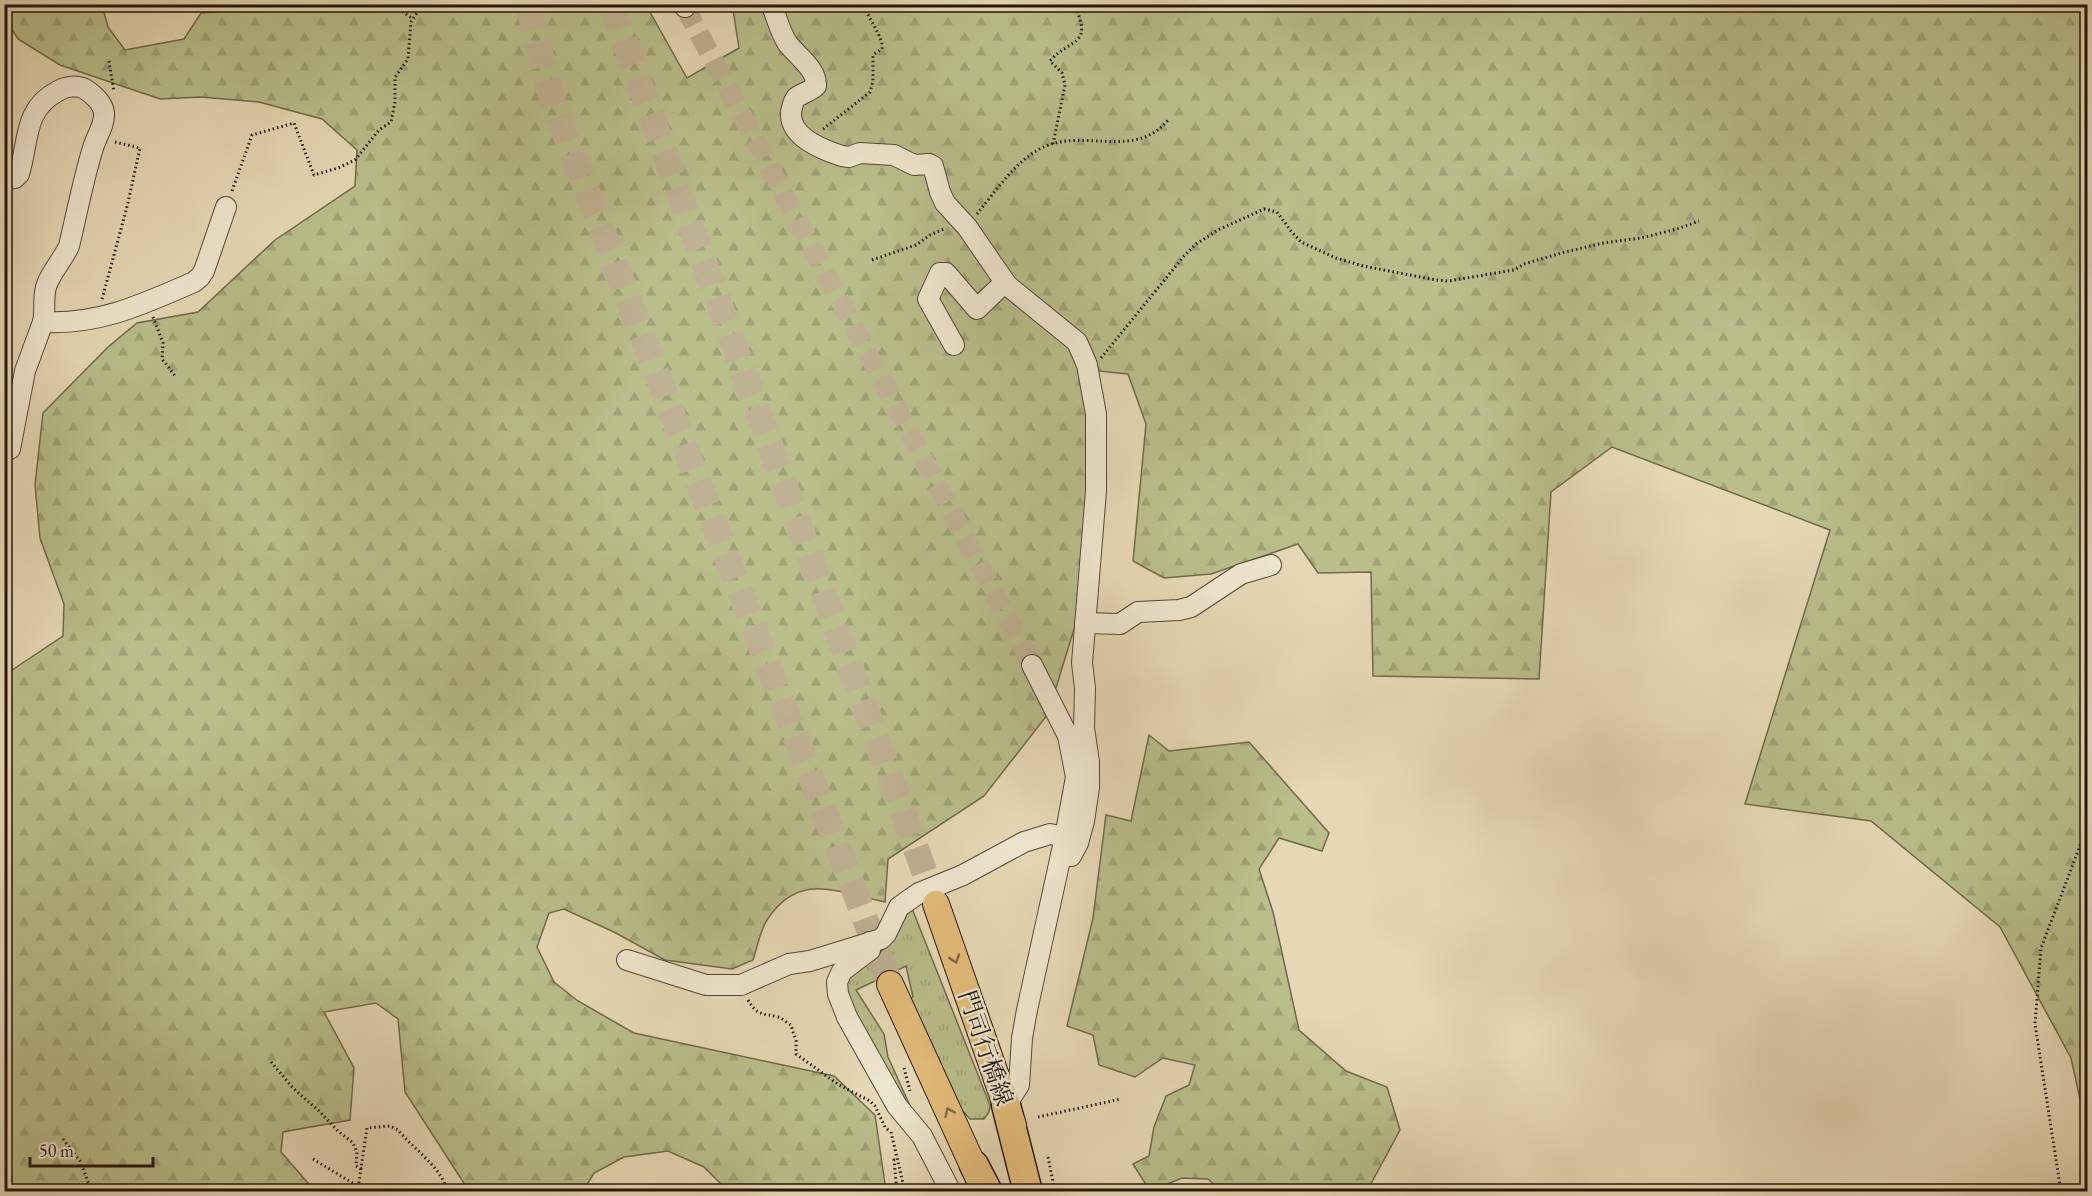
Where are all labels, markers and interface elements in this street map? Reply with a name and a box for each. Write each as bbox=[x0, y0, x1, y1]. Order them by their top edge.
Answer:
one-way arrow bbox=[948, 953, 961, 964]
street label: 門司行橋線 bbox=[952, 986, 1020, 1110]
one-way arrow bbox=[945, 1107, 957, 1118]
scale bar bbox=[30, 1130, 153, 1168]
text: 50 m bbox=[39, 1139, 74, 1162]

